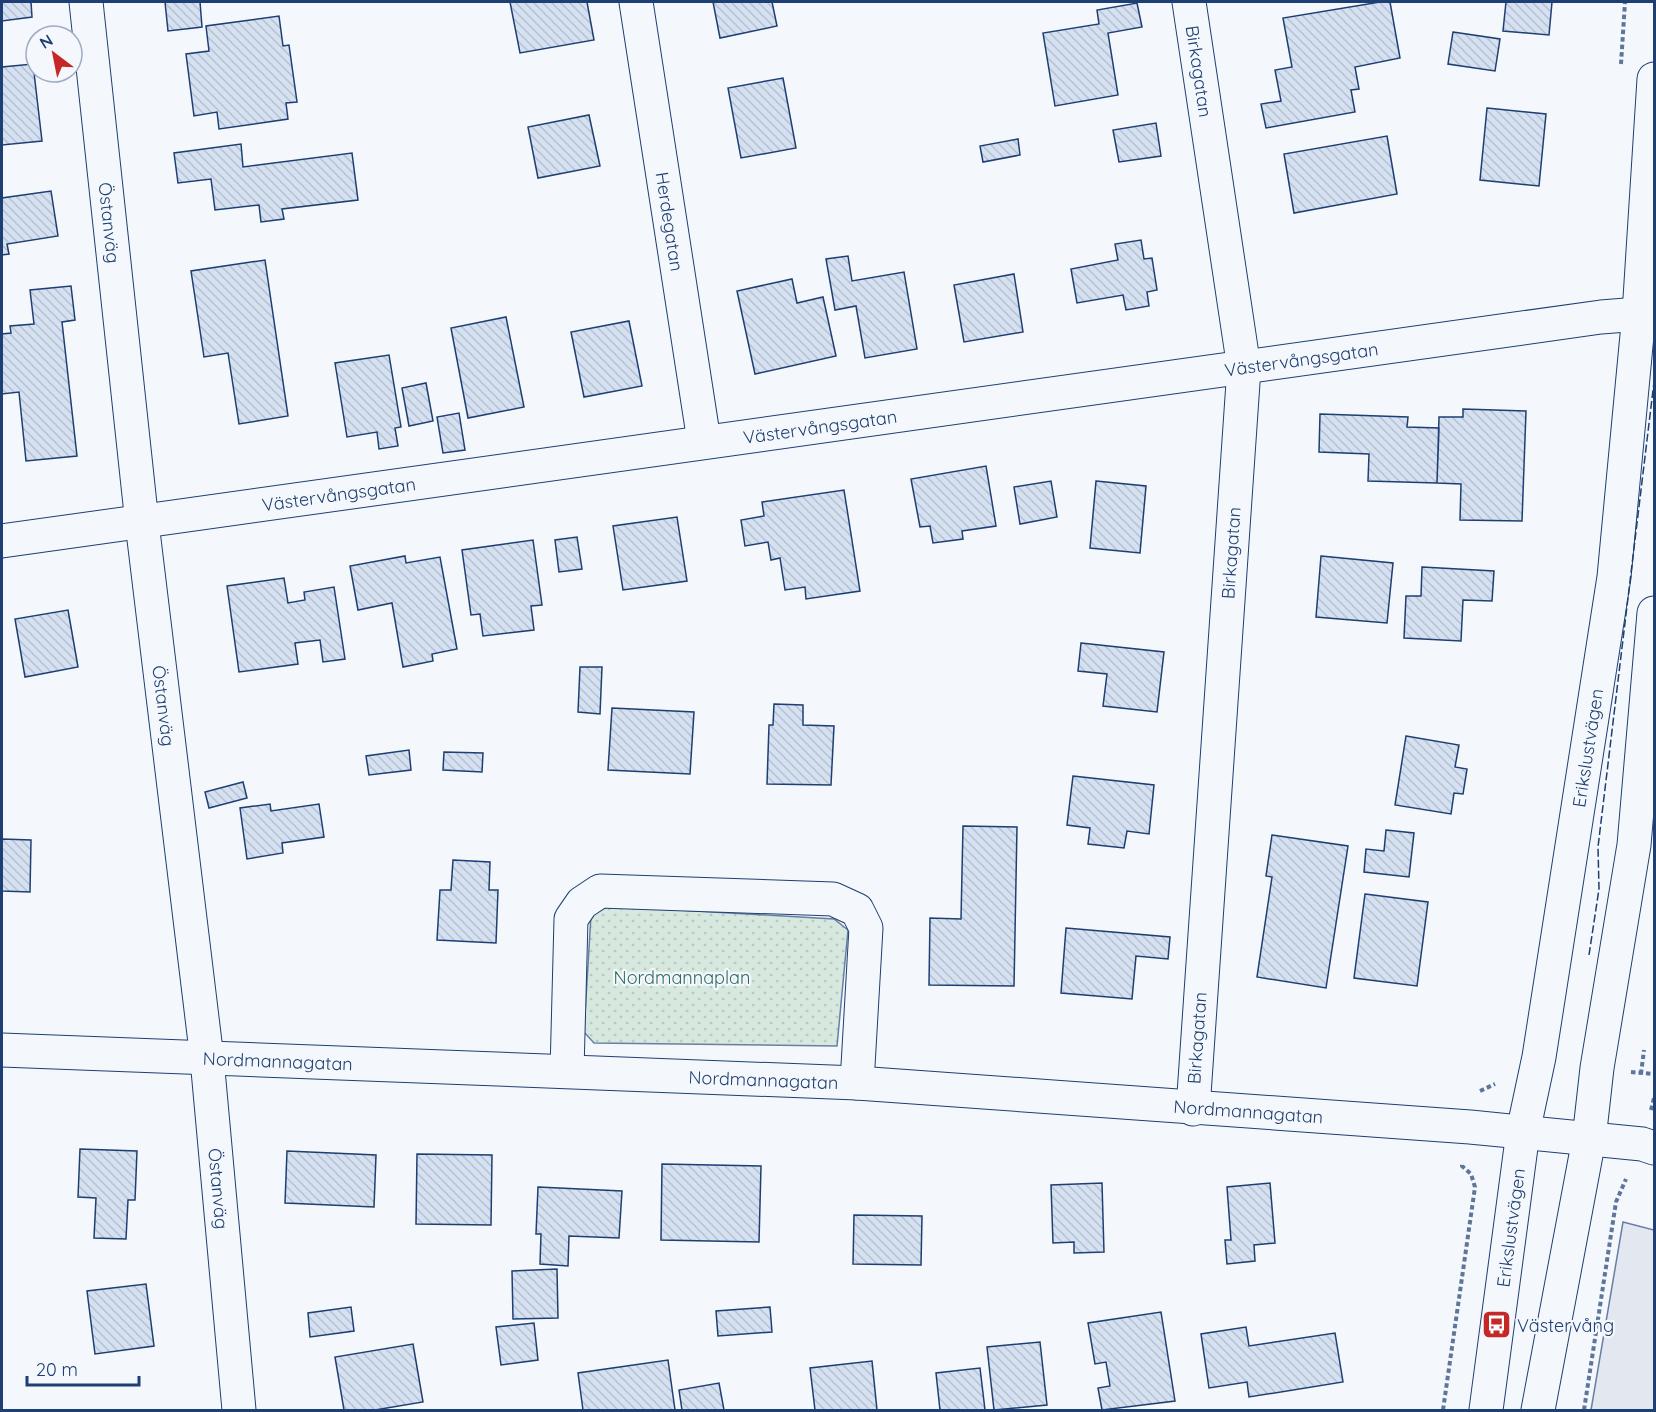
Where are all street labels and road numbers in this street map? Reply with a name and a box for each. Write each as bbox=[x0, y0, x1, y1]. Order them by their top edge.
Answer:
street label: Birkagatan bbox=[1181, 24, 1218, 119]
street label: Herdegatan bbox=[651, 170, 689, 273]
street label: Östanväg bbox=[94, 181, 126, 264]
street label: Västervångsgatan bbox=[1223, 337, 1380, 381]
street label: Västervångsgatan bbox=[742, 404, 898, 449]
street label: Västervångsgatan bbox=[260, 472, 417, 516]
street label: Birkagatan bbox=[1216, 506, 1246, 600]
street label: Östanväg bbox=[148, 664, 180, 747]
street label: Erikslustvägen bbox=[1567, 687, 1608, 809]
street label: Birkagatan bbox=[1182, 991, 1212, 1085]
street label: Nordmannagatan bbox=[202, 1046, 353, 1075]
street label: Nordmannagatan bbox=[688, 1065, 839, 1094]
street label: Nordmannagatan bbox=[1173, 1094, 1324, 1128]
street label: Östanväg bbox=[204, 1147, 234, 1230]
street label: Erikslustvägen bbox=[1491, 1167, 1530, 1288]

